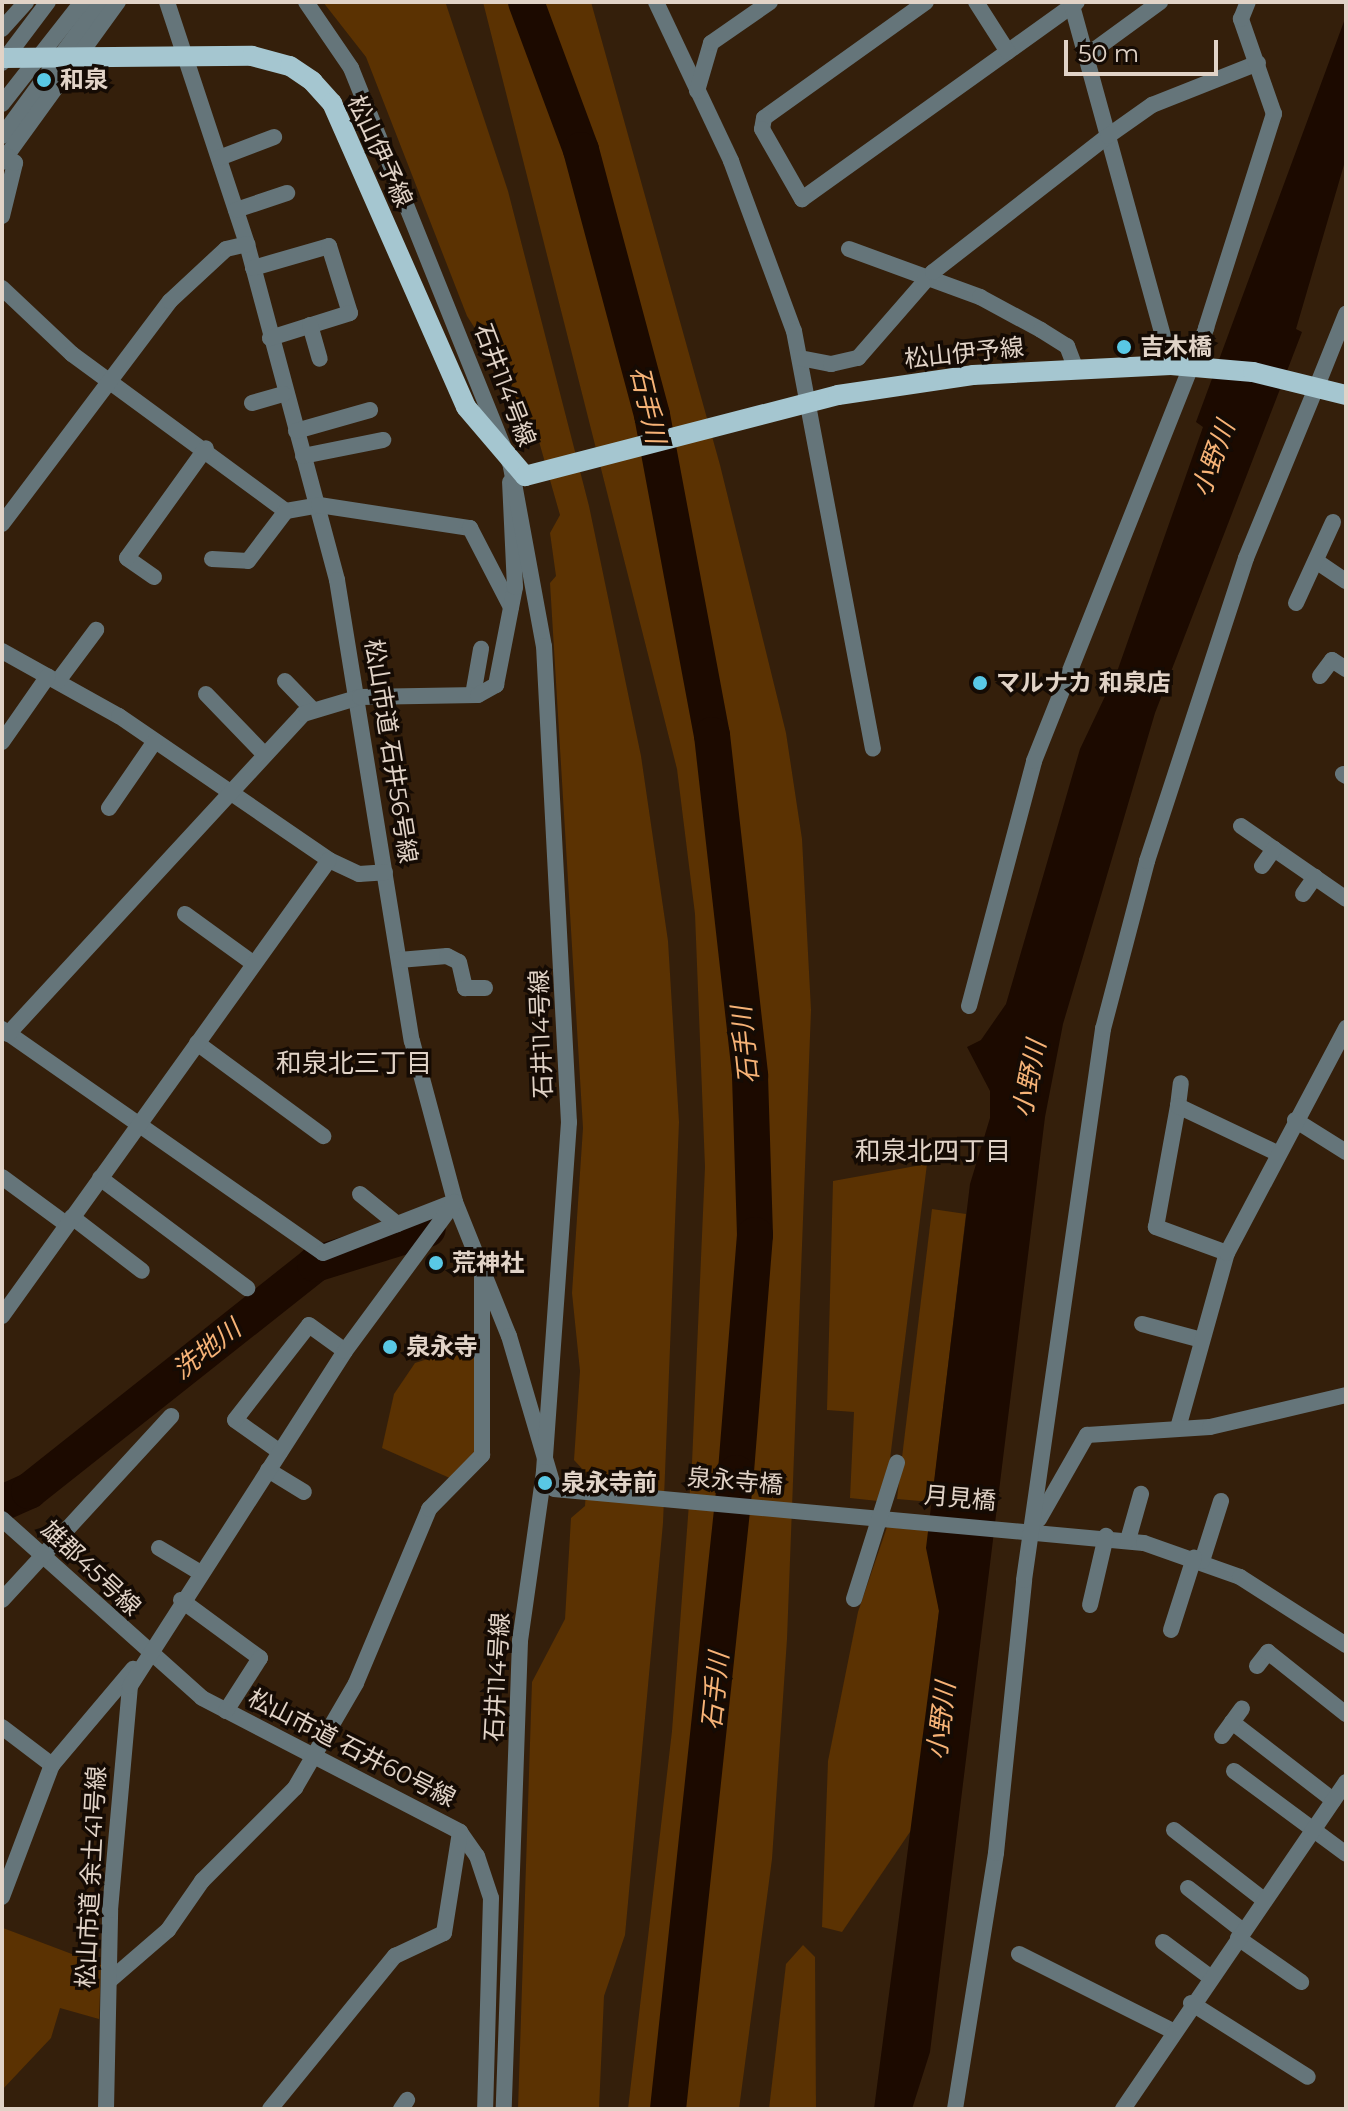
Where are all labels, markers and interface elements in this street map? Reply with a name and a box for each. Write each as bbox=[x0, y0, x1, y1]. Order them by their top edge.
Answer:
scale bar bbox=[1068, 24, 1222, 74]
text: 50 m bbox=[1078, 39, 1139, 68]
place label: 和泉 bbox=[60, 66, 108, 94]
marker: 和泉 bbox=[35, 71, 53, 89]
street label: 松山伊予線 bbox=[342, 91, 418, 211]
street label: 石井114号線 bbox=[468, 320, 542, 450]
street label: 松山伊予線 bbox=[903, 332, 1025, 374]
place label: 吉木橋 bbox=[1140, 333, 1212, 361]
marker: 吉木橋 bbox=[1115, 338, 1133, 356]
water label: 石手川 bbox=[623, 363, 671, 447]
water label: 小野川 bbox=[1186, 417, 1242, 501]
street label: 松山市道 石井56号線 bbox=[359, 637, 423, 865]
place label: マルナカ 和泉店 bbox=[996, 669, 1171, 697]
marker: マルナカ 和泉店 bbox=[971, 674, 989, 692]
street label: 石井114号線 bbox=[524, 969, 558, 1099]
water label: 石手川 bbox=[726, 1005, 766, 1085]
water label: 小野川 bbox=[1007, 1038, 1053, 1120]
district label: 和泉北三丁目 bbox=[276, 1048, 432, 1080]
district label: 和泉北四丁目 bbox=[855, 1136, 1011, 1168]
place label: 荒神社 bbox=[452, 1249, 524, 1277]
marker: 荒神社 bbox=[427, 1254, 445, 1272]
water label: 洗地川 bbox=[167, 1314, 247, 1386]
place label: 泉永寺 bbox=[406, 1333, 478, 1361]
marker: 泉永寺 bbox=[381, 1338, 399, 1356]
street label: 泉永寺橋 bbox=[686, 1462, 784, 1500]
place label: 泉永寺前 bbox=[561, 1469, 657, 1497]
marker: 泉永寺前 bbox=[536, 1474, 554, 1492]
street label: 月見橋 bbox=[923, 1481, 997, 1515]
street label: 雄郡45号線 bbox=[35, 1515, 147, 1621]
street label: 石井114号線 bbox=[479, 1612, 515, 1742]
water label: 石手川 bbox=[696, 1651, 736, 1731]
water label: 小野川 bbox=[922, 1680, 962, 1762]
street label: 松山市道 石井60号線 bbox=[244, 1683, 460, 1813]
street label: 松山市道 余土41号線 bbox=[71, 1765, 111, 1989]

